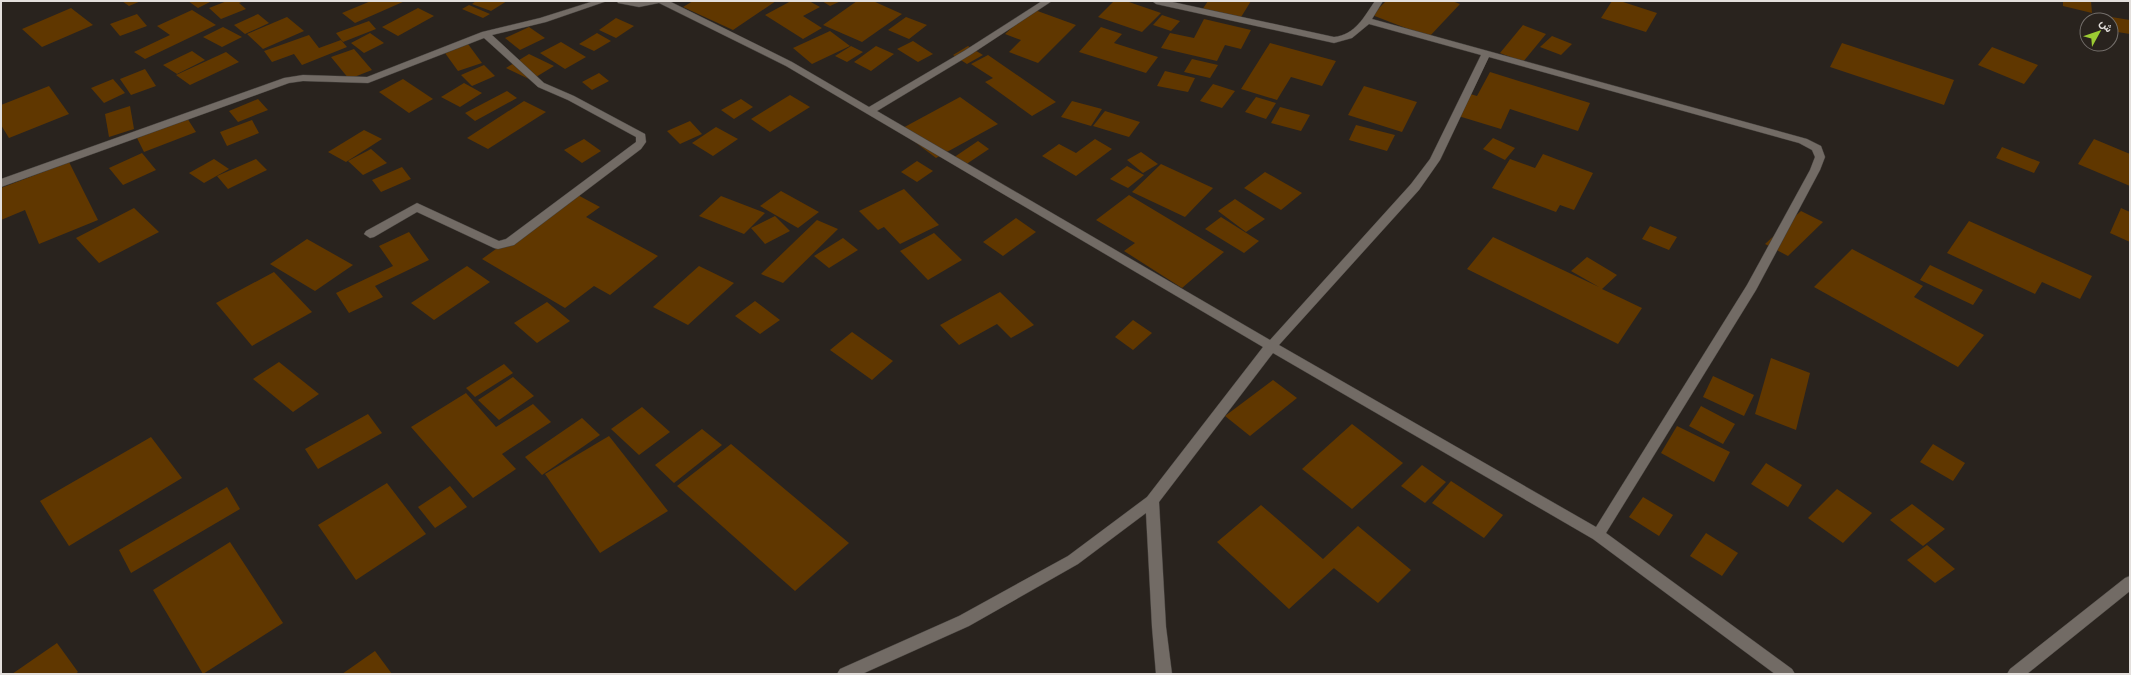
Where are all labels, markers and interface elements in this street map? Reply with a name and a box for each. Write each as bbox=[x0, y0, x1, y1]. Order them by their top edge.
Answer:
north arrow bbox=[2079, 12, 2119, 52]
text: ش bbox=[2096, 15, 2117, 36]

